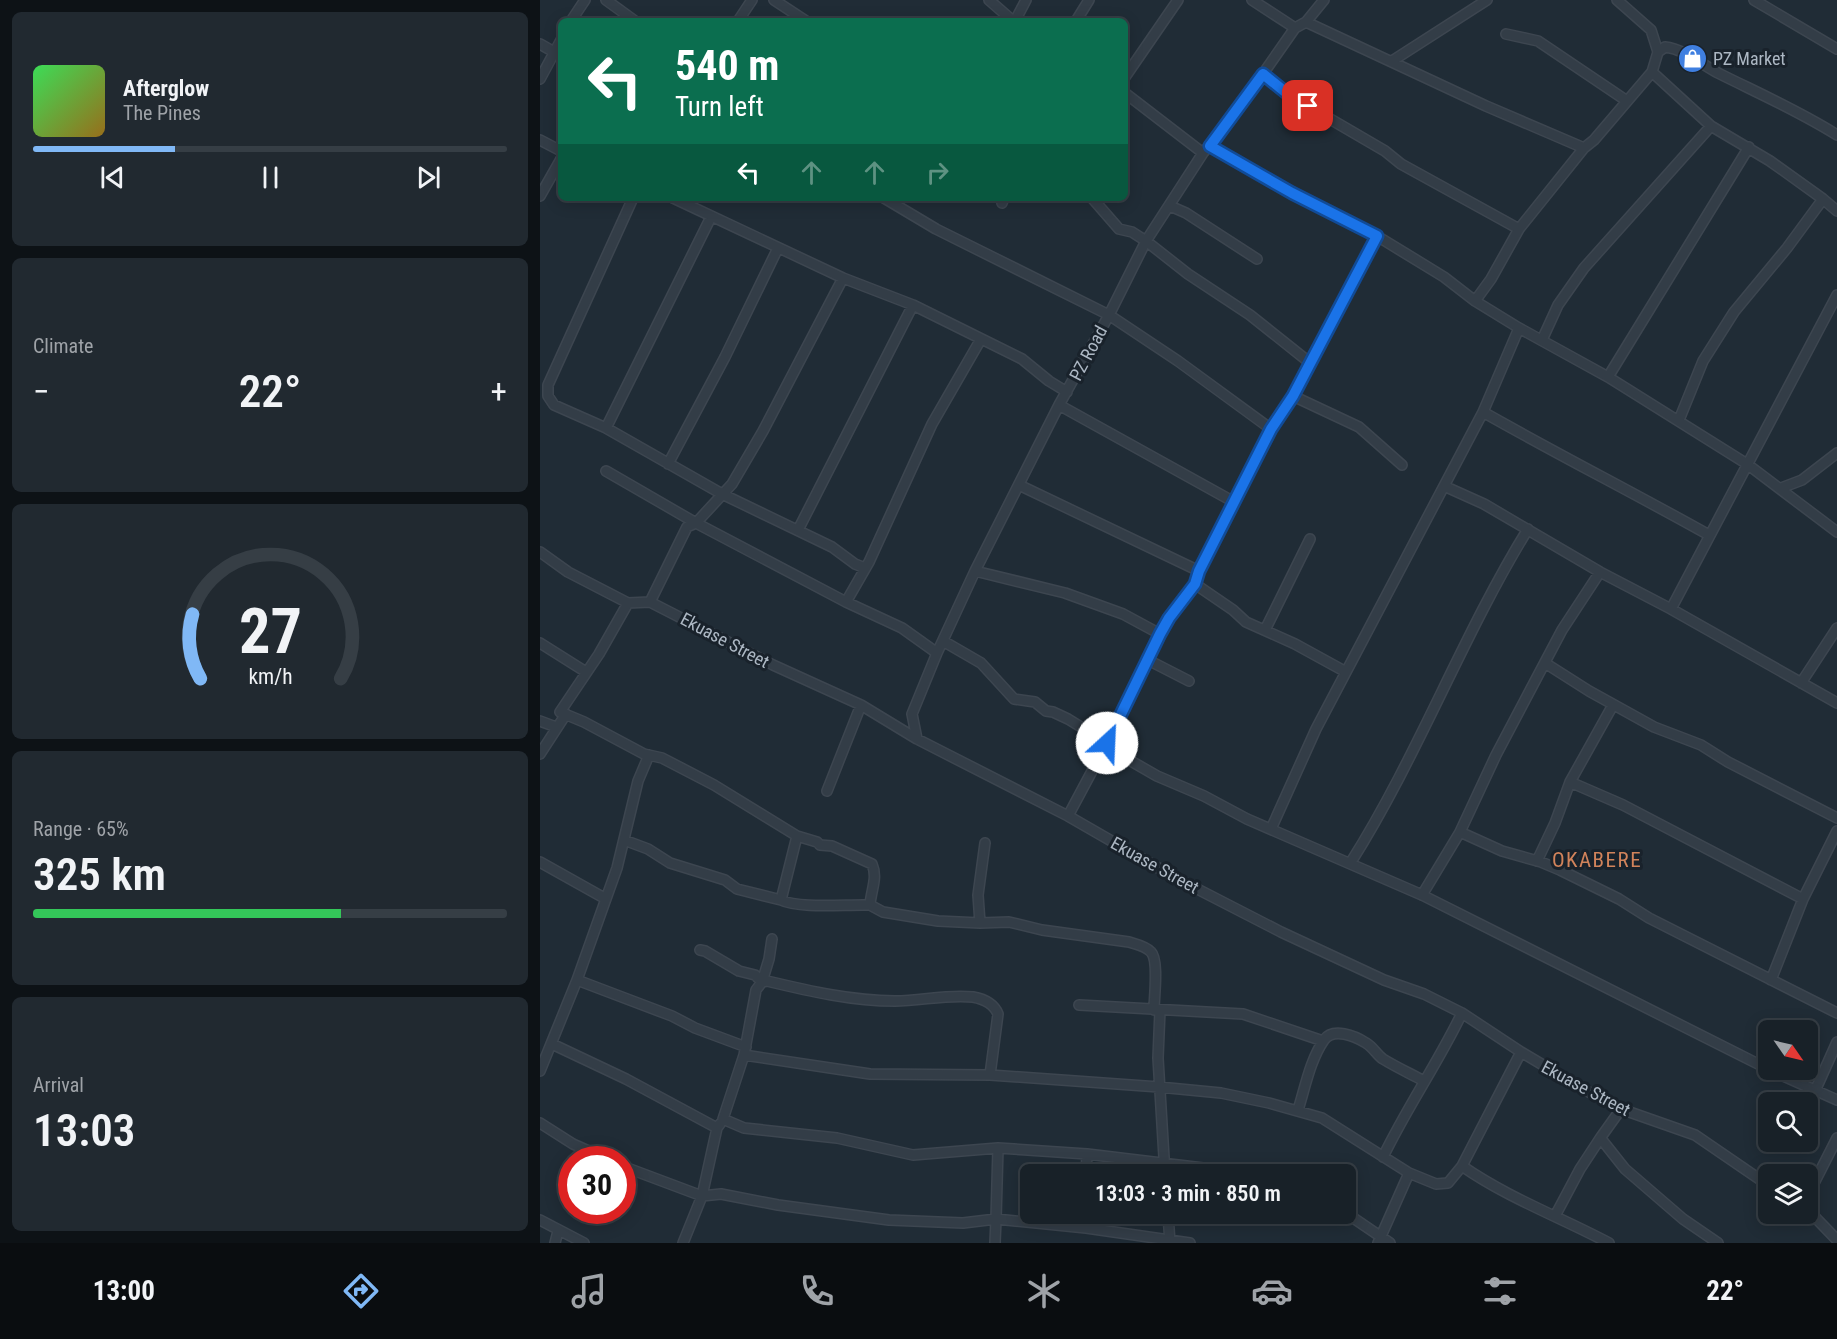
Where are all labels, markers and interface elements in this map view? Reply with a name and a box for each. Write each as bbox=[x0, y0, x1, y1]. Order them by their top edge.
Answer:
text: 540 m bbox=[675, 41, 780, 90]
icon: left bbox=[576, 42, 654, 120]
shop icon: PZ Market bbox=[1676, 42, 1708, 74]
place label: PZ Market bbox=[1713, 48, 1786, 69]
text: Afterglow bbox=[123, 76, 209, 101]
pin bbox=[1282, 80, 1333, 131]
icon: arrive bbox=[1291, 89, 1324, 122]
text: Turn left bbox=[675, 91, 764, 123]
text: The Pines bbox=[123, 101, 201, 125]
icon: left bbox=[732, 156, 765, 189]
icon: ahead bbox=[795, 156, 828, 189]
icon: ahead bbox=[858, 156, 891, 189]
icon: right bbox=[921, 156, 954, 189]
icon: previous bbox=[96, 161, 129, 194]
icon: pause bbox=[254, 161, 287, 194]
icon: next bbox=[412, 161, 445, 194]
street label: PZ Road bbox=[1065, 322, 1111, 384]
text: Climate bbox=[33, 334, 93, 358]
text: 22° bbox=[239, 365, 301, 418]
text: − bbox=[33, 372, 50, 411]
text: + bbox=[491, 372, 507, 411]
text: 27 bbox=[238, 595, 302, 668]
street label: Ekuase Street bbox=[677, 608, 773, 672]
text: km/h bbox=[248, 664, 292, 689]
position arrow bbox=[1075, 711, 1139, 775]
text: Range · 65% bbox=[33, 817, 129, 841]
street label: Ekuase Street bbox=[1107, 832, 1203, 898]
text: 325 km bbox=[33, 848, 166, 901]
district label: OKABERE bbox=[1552, 848, 1642, 872]
north arrow bbox=[1758, 1020, 1818, 1080]
map controls bbox=[1758, 1020, 1818, 1224]
street label: Ekuase Street bbox=[1538, 1056, 1634, 1120]
text: Arrival bbox=[33, 1073, 84, 1097]
button: search bbox=[1758, 1092, 1818, 1152]
text: 13:03 bbox=[33, 1104, 135, 1157]
speed limit sign: 30 bbox=[558, 1146, 636, 1224]
button: layers bbox=[1758, 1164, 1818, 1224]
text: 13:03 · 3 min · 850 m bbox=[1095, 1181, 1281, 1206]
icon: directions bbox=[340, 1270, 382, 1312]
icon: music bbox=[568, 1270, 610, 1312]
icon: phone bbox=[796, 1270, 838, 1312]
icon: climate bbox=[1023, 1270, 1065, 1312]
icon: car bbox=[1251, 1270, 1293, 1312]
icon: filters bbox=[1479, 1270, 1521, 1312]
text: 13:00 bbox=[93, 1275, 155, 1307]
text: 22° bbox=[1706, 1275, 1744, 1307]

